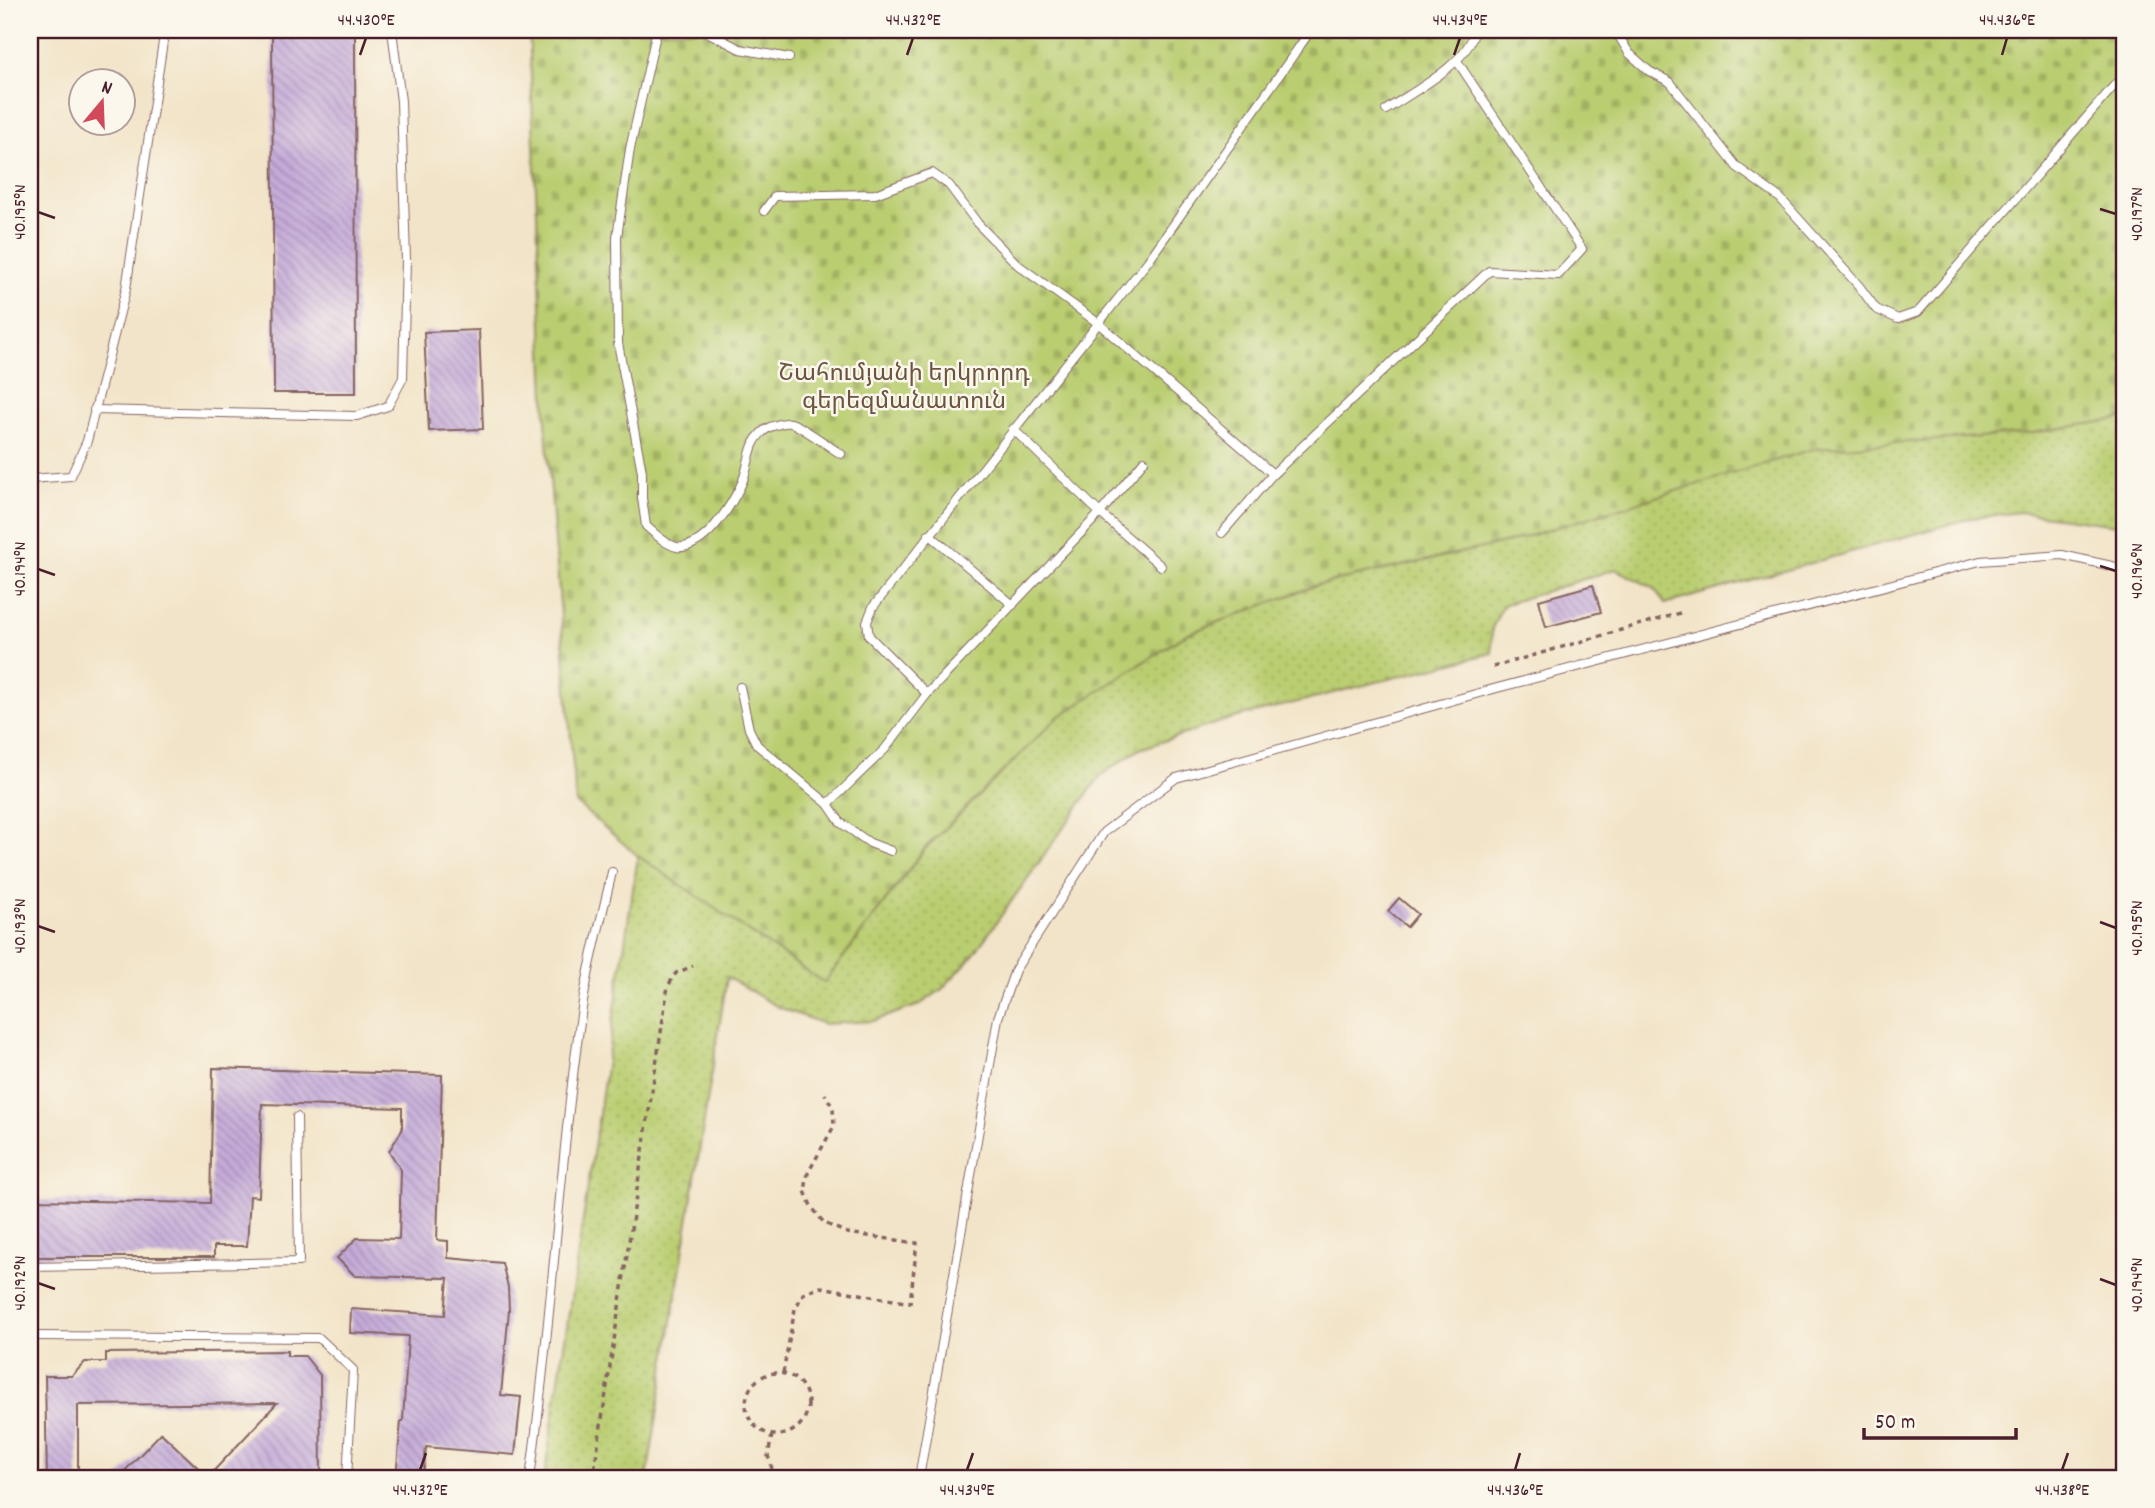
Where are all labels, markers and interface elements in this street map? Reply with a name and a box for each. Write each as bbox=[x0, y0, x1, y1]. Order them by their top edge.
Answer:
text: 44.430°E bbox=[337, 9, 395, 34]
text: 44.432°E bbox=[885, 9, 941, 34]
text: 44.434°E bbox=[1433, 9, 1487, 34]
text: 44.436°E bbox=[1979, 9, 2035, 34]
north arrow bbox=[66, 66, 136, 136]
text: N bbox=[98, 75, 115, 104]
text: 40.195°N bbox=[9, 184, 34, 240]
text: 40.197°N bbox=[2126, 187, 2151, 241]
park label: Շահումյանի երկրորդ գերեզմանատուն bbox=[778, 358, 1030, 420]
text: 40.194°N bbox=[9, 542, 34, 596]
text: 40.196°N bbox=[2126, 543, 2151, 599]
text: 40.193°N bbox=[9, 898, 34, 954]
text: 40.195°N bbox=[2126, 900, 2151, 956]
text: 40.192°N bbox=[9, 1256, 34, 1311]
text: 40.194°N bbox=[2126, 1258, 2151, 1312]
scale bar bbox=[1864, 1396, 2017, 1440]
text: 50 m bbox=[1875, 1409, 1915, 1439]
text: 44.432°E bbox=[392, 1479, 448, 1504]
text: 44.434°E bbox=[940, 1479, 994, 1504]
text: 44.436°E bbox=[1487, 1479, 1543, 1504]
text: 44.438°E bbox=[2035, 1479, 2089, 1504]

